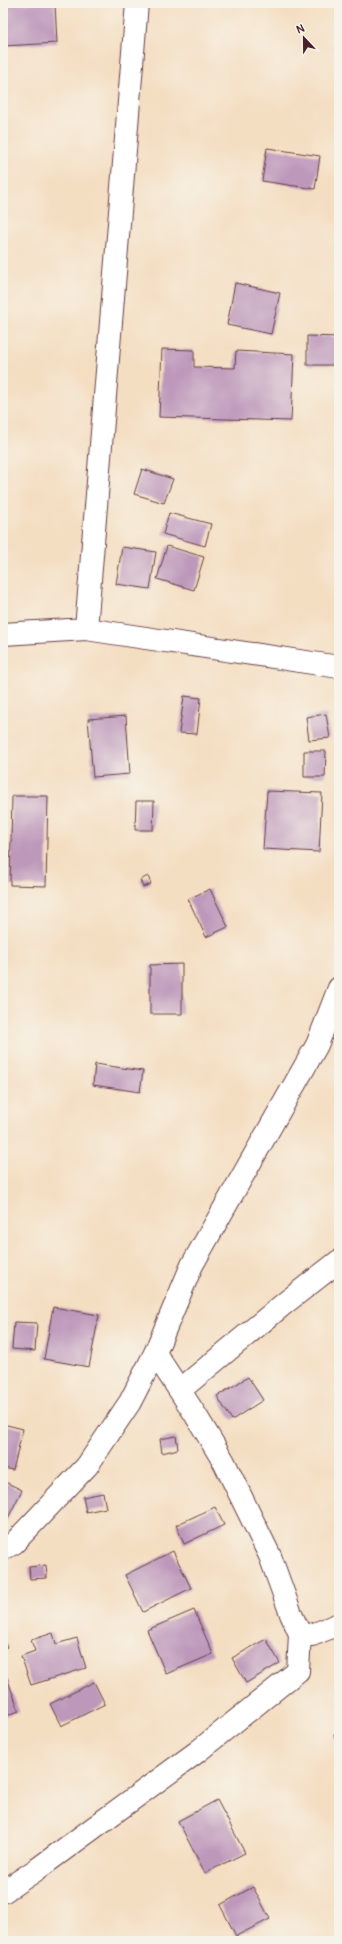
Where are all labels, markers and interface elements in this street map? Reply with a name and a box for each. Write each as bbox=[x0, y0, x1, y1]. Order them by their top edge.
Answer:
north arrow bbox=[284, 18, 324, 58]
text: N bbox=[295, 22, 307, 37]

